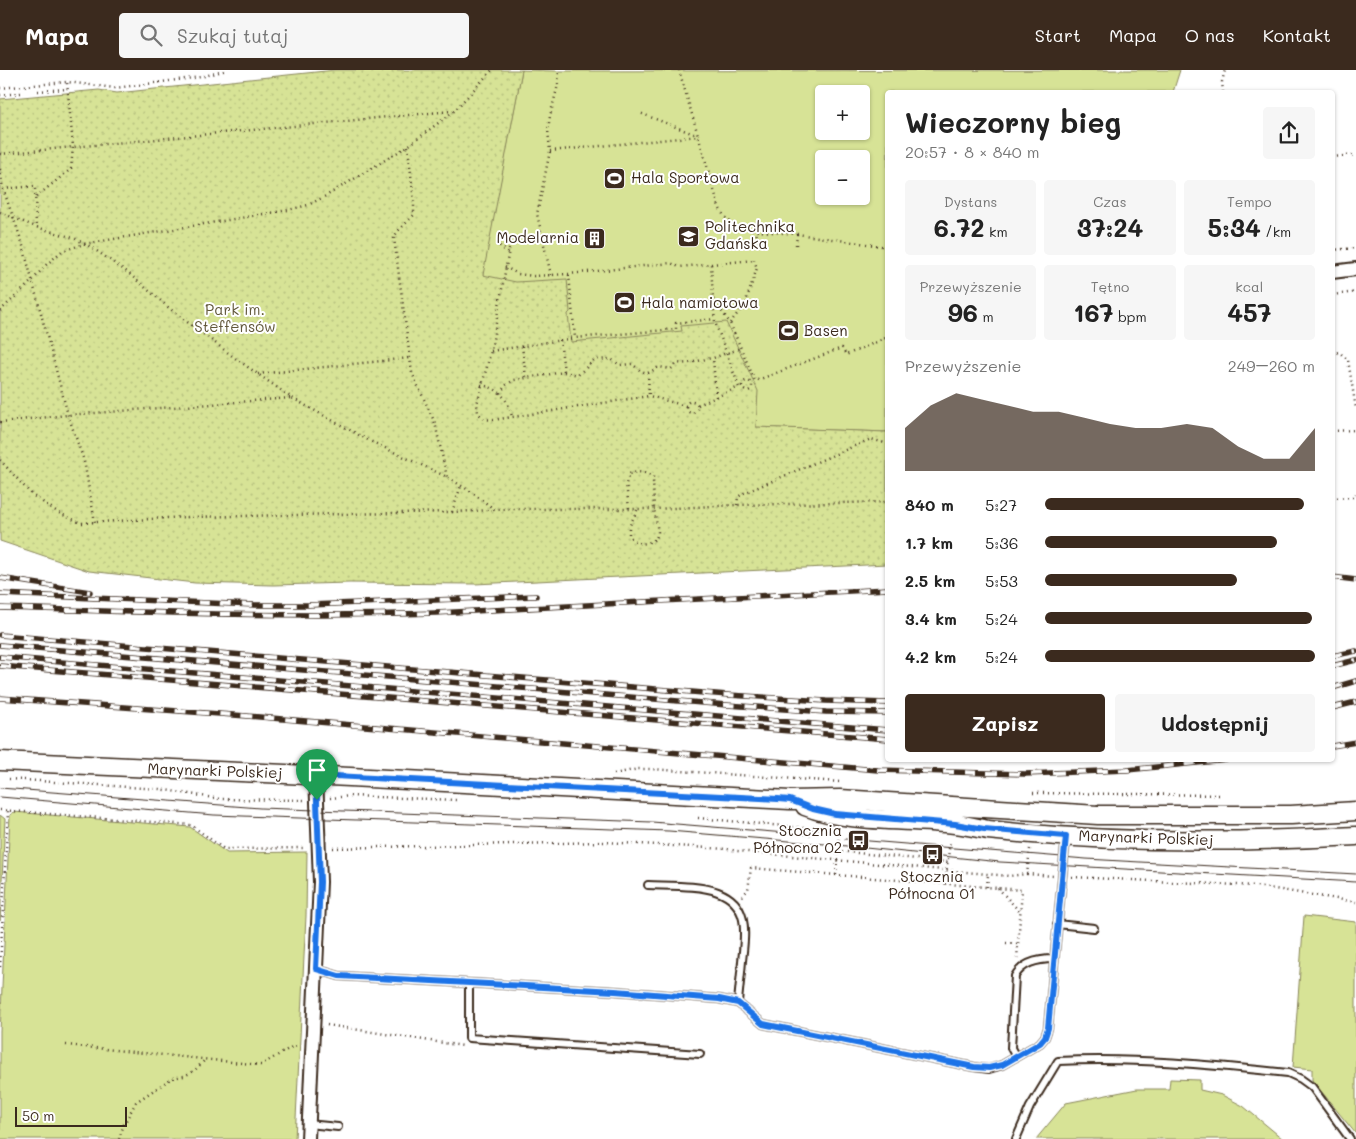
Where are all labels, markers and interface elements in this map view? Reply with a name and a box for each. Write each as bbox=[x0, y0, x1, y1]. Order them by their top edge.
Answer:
search box bbox=[119, 13, 469, 58]
text: Mapa bbox=[25, 20, 89, 51]
icon: search bbox=[137, 21, 165, 49]
text: Szukaj tutaj bbox=[177, 23, 288, 48]
text: Start bbox=[1035, 23, 1081, 47]
text: Mapa bbox=[1109, 23, 1157, 47]
text: O nas bbox=[1185, 23, 1235, 47]
text: Kontakt bbox=[1263, 23, 1331, 47]
map controls bbox=[815, 85, 870, 205]
button: + bbox=[815, 85, 870, 140]
text: Wieczorny bieg bbox=[905, 104, 1121, 140]
button: share bbox=[1263, 107, 1315, 159]
text: 20:57 · 8 × 840 m bbox=[905, 141, 1040, 162]
button: − bbox=[815, 150, 870, 205]
sports icon: Hala Sportowa bbox=[603, 166, 627, 190]
place label: Hala Sportowa bbox=[631, 167, 740, 187]
text: Dystans bbox=[944, 192, 997, 211]
text: Czas bbox=[1093, 192, 1127, 211]
text: Tempo bbox=[1227, 192, 1272, 211]
text: 6.72 bbox=[934, 211, 984, 243]
text: 37:24 bbox=[1077, 211, 1143, 243]
text: 5:34 bbox=[1207, 211, 1261, 243]
place label: Politechnika Gdańska bbox=[705, 216, 795, 253]
text: km bbox=[984, 222, 1008, 241]
text: /km bbox=[1261, 222, 1291, 241]
school or university icon: Politechnika Gdańska bbox=[677, 224, 701, 248]
building icon: Modelarnia bbox=[583, 226, 607, 250]
place label: Modelarnia bbox=[496, 227, 579, 247]
text: Przewyższenie bbox=[920, 277, 1022, 296]
text: Tętno bbox=[1091, 277, 1129, 296]
text: kcal bbox=[1235, 277, 1263, 296]
sports icon: Hala namiotowa bbox=[613, 291, 637, 315]
place label: Hala namiotowa bbox=[641, 292, 759, 312]
text: 96 bbox=[948, 296, 978, 328]
text: 167 bbox=[1073, 296, 1113, 328]
text: 457 bbox=[1227, 296, 1272, 328]
park label: Park im. Steffensów bbox=[194, 299, 276, 336]
text: m bbox=[978, 307, 994, 326]
text: bpm bbox=[1113, 307, 1147, 326]
sports icon: Basen bbox=[776, 319, 800, 343]
place label: Basen bbox=[804, 320, 848, 340]
text: Przewyższenie bbox=[905, 355, 1022, 376]
text: 249–260 m bbox=[1228, 355, 1315, 376]
text: 840 m bbox=[905, 494, 954, 515]
text: 5:27 bbox=[985, 494, 1017, 515]
text: 1.7 km bbox=[905, 532, 953, 553]
text: 5:36 bbox=[985, 532, 1018, 553]
text: 2.5 km bbox=[905, 570, 955, 591]
text: 5:53 bbox=[985, 570, 1018, 591]
text: 3.4 km bbox=[905, 608, 957, 629]
text: 5:24 bbox=[985, 608, 1018, 629]
text: 4.2 km bbox=[905, 646, 956, 667]
text: 5:24 bbox=[985, 646, 1018, 667]
button: Zapisz bbox=[905, 694, 1105, 752]
button: Udostępnij bbox=[1115, 694, 1315, 752]
pin bbox=[296, 749, 338, 800]
icon: arrive bbox=[303, 756, 331, 784]
street label: Marynarki Polskiej bbox=[147, 758, 283, 782]
place label: Stocznia Północna 02 bbox=[753, 820, 842, 857]
street label: Marynarki Polskiej bbox=[1078, 825, 1214, 849]
bus stop icon: Stocznia Północna 02 bbox=[846, 828, 870, 852]
bus stop icon: Stocznia Północna 01 bbox=[920, 842, 944, 866]
place label: Stocznia Północna 01 bbox=[888, 866, 976, 903]
scale bar bbox=[15, 1104, 128, 1127]
text: 50 m bbox=[22, 1106, 54, 1125]

